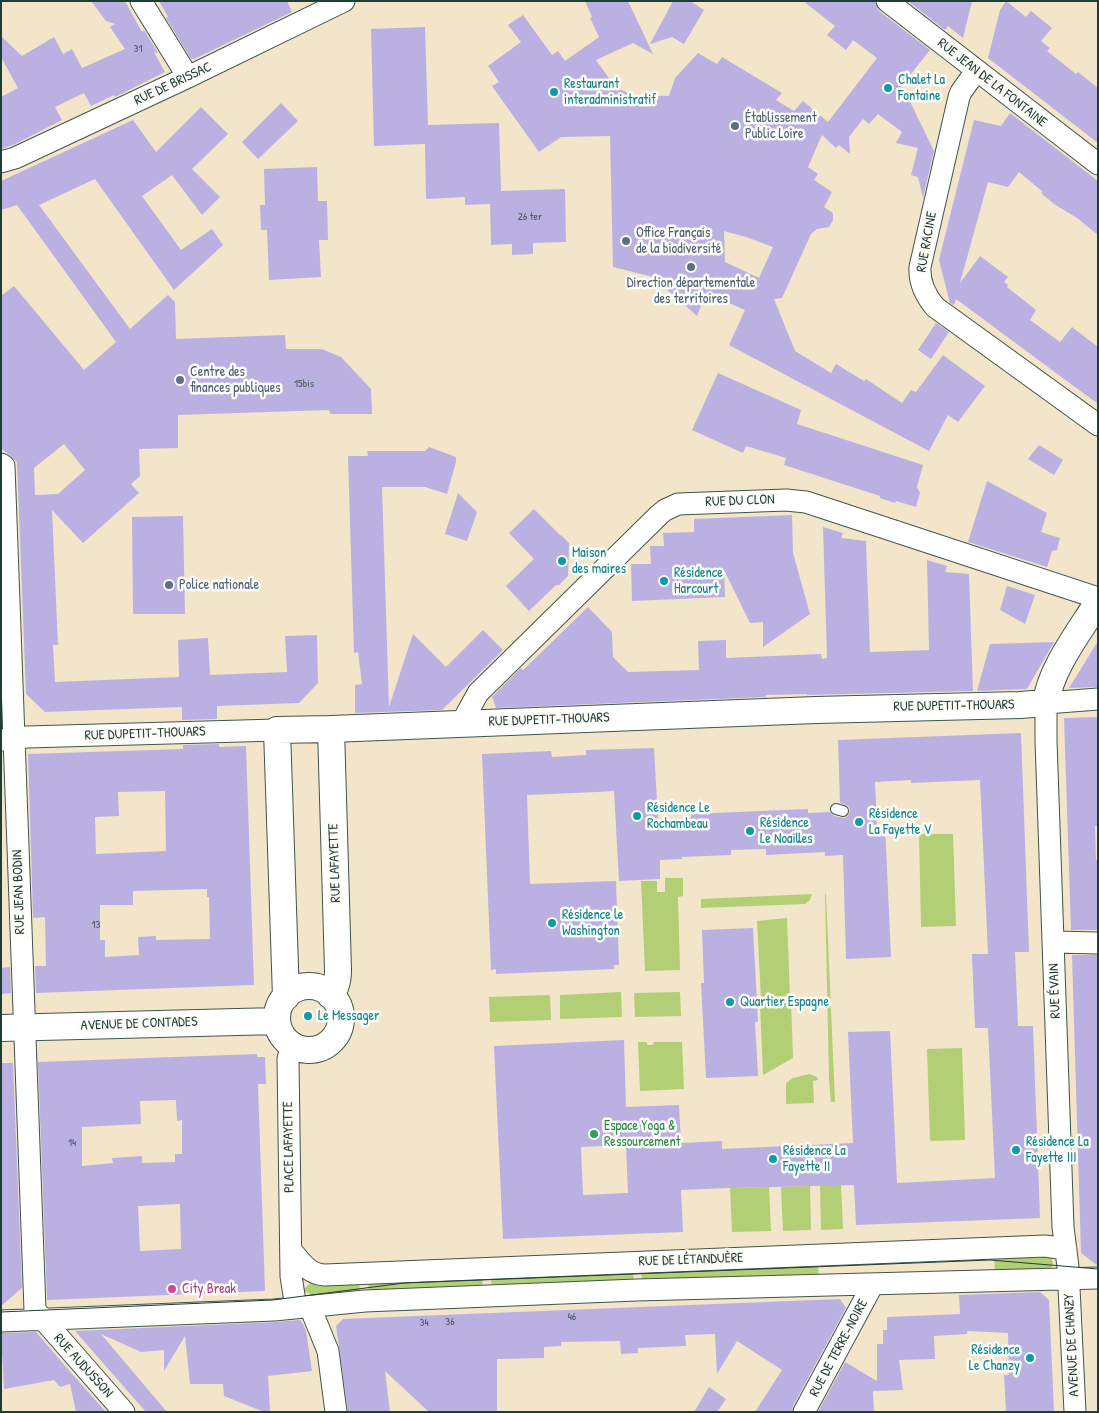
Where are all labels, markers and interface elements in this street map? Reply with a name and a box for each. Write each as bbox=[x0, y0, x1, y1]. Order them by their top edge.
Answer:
street label: RUE JEAN DE LA FONTAINE bbox=[934, 35, 1050, 131]
house number: 31 bbox=[134, 42, 142, 56]
street label: RUE DE BRISSAC bbox=[132, 59, 214, 109]
place label: Chalet La Fontaine bbox=[898, 72, 945, 104]
place label: Restaurant interadministratif bbox=[564, 76, 656, 108]
marker: Chalet La Fontaine bbox=[882, 82, 894, 94]
marker: Restaurant interadministratif bbox=[548, 86, 560, 98]
place label: Établissement Public Loire bbox=[745, 110, 817, 142]
marker: Établissement Public Loire bbox=[729, 120, 741, 132]
house number: 26 ter bbox=[518, 210, 542, 224]
street label: RUE RACINE bbox=[913, 210, 941, 274]
place label: Office Français de la biodiversité bbox=[636, 225, 721, 258]
marker: Office Français de la biodiversité bbox=[620, 235, 632, 247]
marker: Direction départementale des territoires bbox=[685, 261, 697, 273]
place label: Direction départementale des territoires bbox=[627, 275, 755, 308]
place label: Centre des finances publiques bbox=[190, 364, 281, 397]
marker: Centre des finances publiques bbox=[174, 374, 186, 386]
house number: 15bis bbox=[294, 377, 314, 391]
street label: RUE DU CLON bbox=[705, 491, 775, 511]
place label: Maison des maires bbox=[572, 545, 626, 578]
marker: Maison des maires bbox=[556, 555, 568, 567]
place label: Résidence Harcourt bbox=[674, 565, 723, 598]
marker: Résidence Harcourt bbox=[658, 575, 670, 587]
place label: Police nationale bbox=[179, 577, 259, 593]
marker: Police nationale bbox=[163, 579, 175, 591]
street label: RUE DUPETIT-THOUARS bbox=[893, 697, 1015, 715]
street label: RUE DUPETIT-THOUARS bbox=[488, 709, 610, 731]
street label: RUE DUPETIT-THOUARS bbox=[84, 723, 206, 745]
place label: Résidence Le Rochambeau bbox=[647, 800, 710, 832]
place label: Résidence La Fayette V bbox=[869, 806, 931, 839]
marker: Résidence Le Rochambeau bbox=[631, 810, 643, 822]
place label: Résidence Le Noailles bbox=[760, 815, 813, 848]
marker: Résidence La Fayette V bbox=[853, 816, 865, 828]
street label: RUE LAFAYETTE bbox=[325, 823, 345, 903]
marker: Résidence Le Noailles bbox=[744, 825, 756, 837]
street label: RUE JEAN BODIN bbox=[9, 849, 29, 935]
place label: Résidence le Washington bbox=[562, 907, 623, 940]
marker: Résidence le Washington bbox=[546, 917, 558, 929]
house number: 13 bbox=[92, 918, 100, 932]
street label: RUE ÉVAIN bbox=[1046, 963, 1064, 1019]
place label: Quartier Espagne bbox=[740, 994, 829, 1010]
marker: Quartier Espagne bbox=[724, 996, 736, 1008]
place label: Le Messager bbox=[318, 1008, 379, 1024]
marker: Le Messager bbox=[302, 1010, 314, 1022]
street label: AVENUE DE CONTADES bbox=[80, 1014, 198, 1034]
street label: PLACE LAFAYETTE bbox=[280, 1101, 298, 1193]
place label: Espace Yoga & Ressourcement bbox=[604, 1118, 681, 1150]
marker: Espace Yoga & Ressourcement bbox=[588, 1128, 600, 1140]
place label: Résidence La Fayette III bbox=[1026, 1134, 1089, 1166]
house number: 14 bbox=[68, 1136, 76, 1150]
place label: Résidence La Fayette II bbox=[783, 1143, 846, 1176]
marker: Résidence La Fayette III bbox=[1010, 1144, 1022, 1156]
marker: Résidence La Fayette II bbox=[767, 1153, 779, 1165]
street label: RUE DE LÉTANDUÈRE bbox=[638, 1250, 744, 1270]
place label: City Break bbox=[182, 1281, 236, 1297]
marker: City Break bbox=[166, 1283, 178, 1295]
street label: AVENUE DE CHANZY bbox=[1061, 1293, 1083, 1397]
street label: RUE DE TERRE-NOIRE bbox=[806, 1296, 872, 1400]
house number: 46 bbox=[568, 1310, 576, 1324]
house number: 36 bbox=[445, 1315, 455, 1329]
house number: 34 bbox=[419, 1316, 429, 1330]
street label: RUE AUDUSSON bbox=[50, 1330, 116, 1402]
place label: Résidence Le Chanzy bbox=[969, 1342, 1020, 1374]
marker: Résidence Le Chanzy bbox=[1024, 1352, 1036, 1364]

